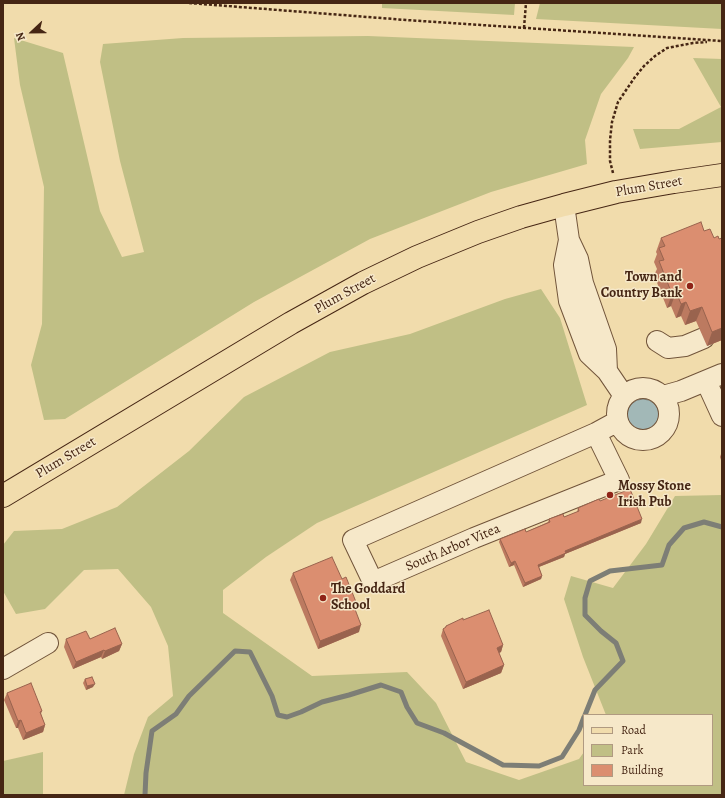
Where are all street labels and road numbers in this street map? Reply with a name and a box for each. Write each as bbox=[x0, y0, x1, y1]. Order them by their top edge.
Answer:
street label: Plum Street bbox=[614, 173, 684, 201]
street label: Plum Street bbox=[311, 270, 379, 318]
street label: Plum Street bbox=[33, 433, 99, 483]
street label: South Arbor Vitea bbox=[403, 520, 503, 576]

